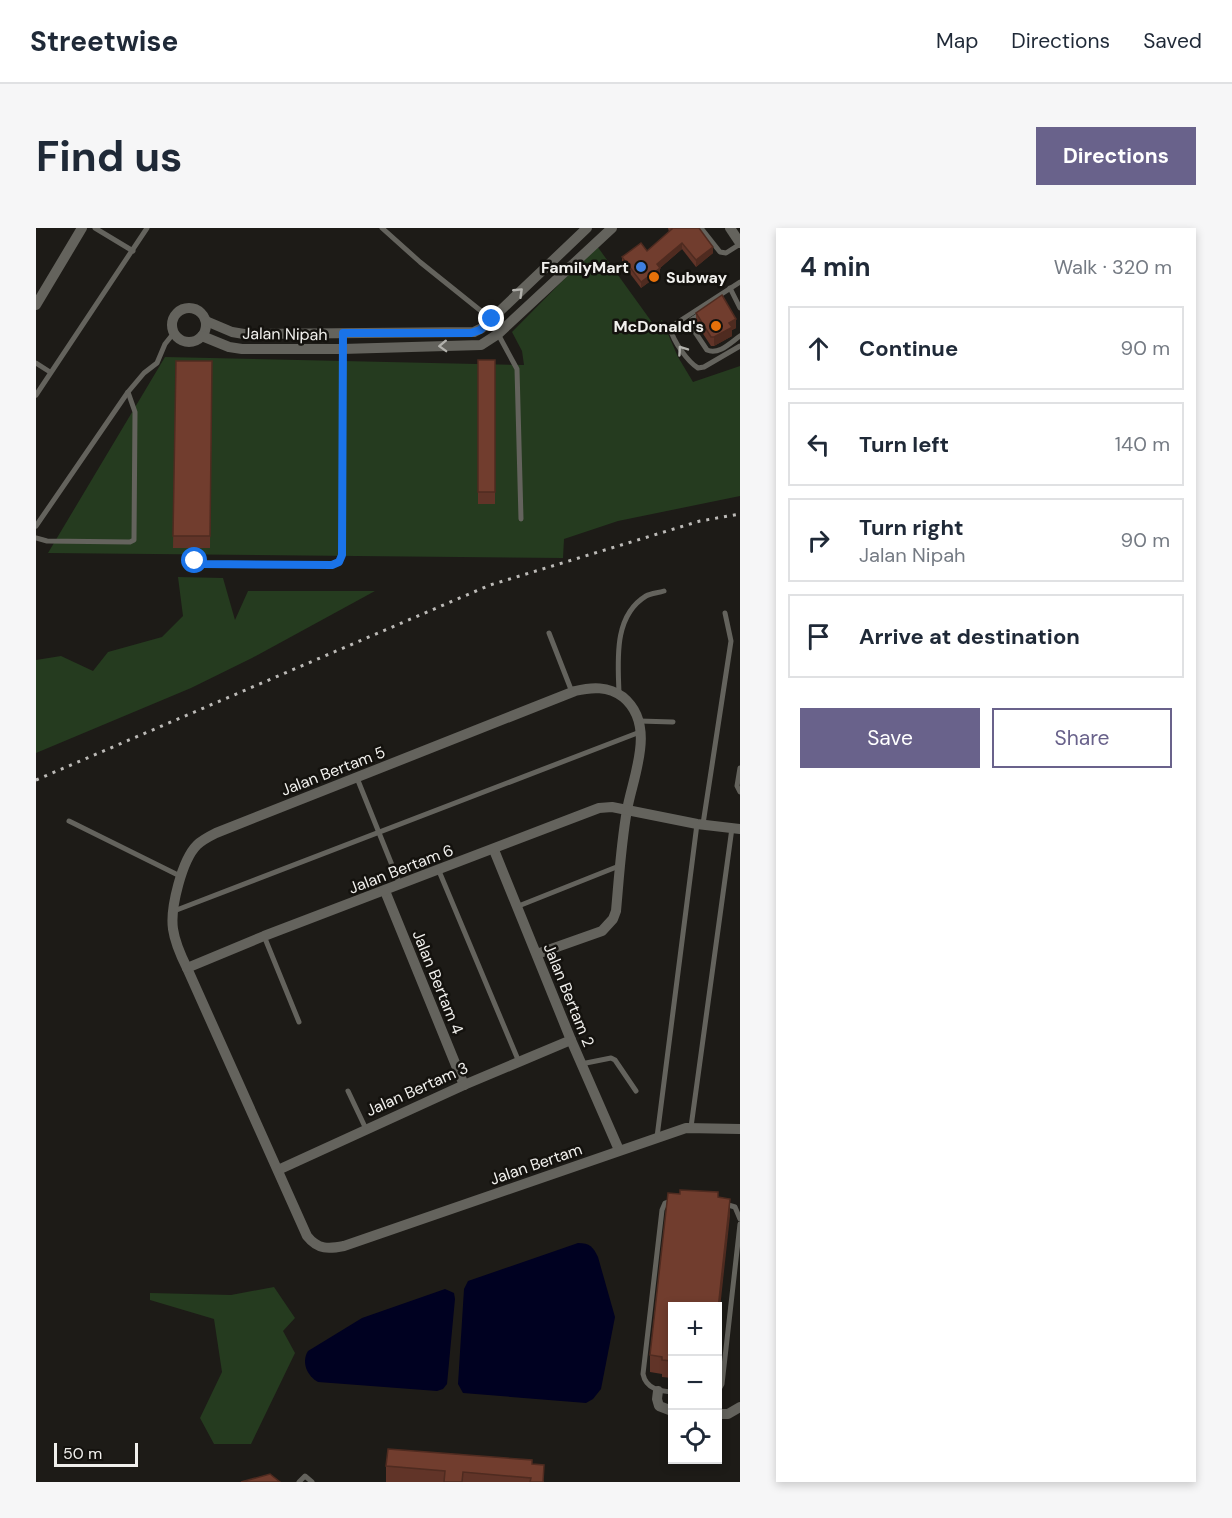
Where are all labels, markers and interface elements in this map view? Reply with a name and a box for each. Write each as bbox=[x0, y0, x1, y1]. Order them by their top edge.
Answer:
text: Streetwise bbox=[30, 23, 178, 60]
text: Map bbox=[936, 27, 978, 55]
text: Directions bbox=[1011, 27, 1110, 55]
text: Saved bbox=[1143, 27, 1202, 55]
button: Directions bbox=[1036, 127, 1196, 185]
text: Find us bbox=[36, 129, 182, 184]
text: 4 min bbox=[800, 250, 871, 284]
text: Walk · 320 m bbox=[1054, 254, 1172, 280]
place label: FamilyMart bbox=[541, 257, 629, 278]
marker: FamilyMart bbox=[634, 260, 648, 274]
place label: Subway bbox=[666, 267, 728, 288]
marker: Subway bbox=[647, 270, 661, 284]
one-way arrow bbox=[512, 289, 523, 300]
route end bbox=[478, 305, 504, 331]
place label: McDonald's bbox=[613, 316, 704, 337]
marker: McDonald's bbox=[709, 319, 723, 333]
street label: Jalan Nipah bbox=[242, 323, 328, 345]
icon: ahead bbox=[802, 332, 835, 365]
text: Continue bbox=[859, 334, 958, 363]
text: 90 m bbox=[1121, 335, 1170, 361]
one-way arrow bbox=[439, 340, 448, 353]
one-way arrow bbox=[678, 345, 689, 356]
icon: left bbox=[802, 428, 835, 461]
text: Turn left bbox=[859, 430, 949, 459]
text: 140 m bbox=[1115, 431, 1170, 457]
text: Turn right bbox=[859, 513, 964, 542]
icon: right bbox=[802, 524, 835, 557]
text: 90 m bbox=[1121, 527, 1170, 553]
text: Jalan Nipah bbox=[859, 542, 966, 568]
route start bbox=[181, 547, 207, 573]
icon: arrive bbox=[802, 620, 835, 653]
text: Arrive at destination bbox=[859, 622, 1080, 651]
button: Save bbox=[800, 708, 980, 768]
button: Share bbox=[992, 708, 1172, 768]
street label: Jalan Bertam 5 bbox=[278, 741, 388, 801]
street label: Jalan Bertam 6 bbox=[346, 839, 456, 899]
street label: Jalan Bertam 4 bbox=[408, 927, 468, 1037]
street label: Jalan Bertam 2 bbox=[539, 940, 599, 1050]
street label: Jalan Bertam 3 bbox=[362, 1057, 472, 1121]
street label: Jalan Bertam bbox=[487, 1138, 585, 1190]
map controls bbox=[668, 1302, 722, 1464]
button: + bbox=[668, 1302, 722, 1356]
button: − bbox=[668, 1356, 722, 1410]
button: locate bbox=[668, 1410, 722, 1464]
scale bar bbox=[54, 1440, 138, 1468]
text: 50 m bbox=[63, 1443, 102, 1464]

